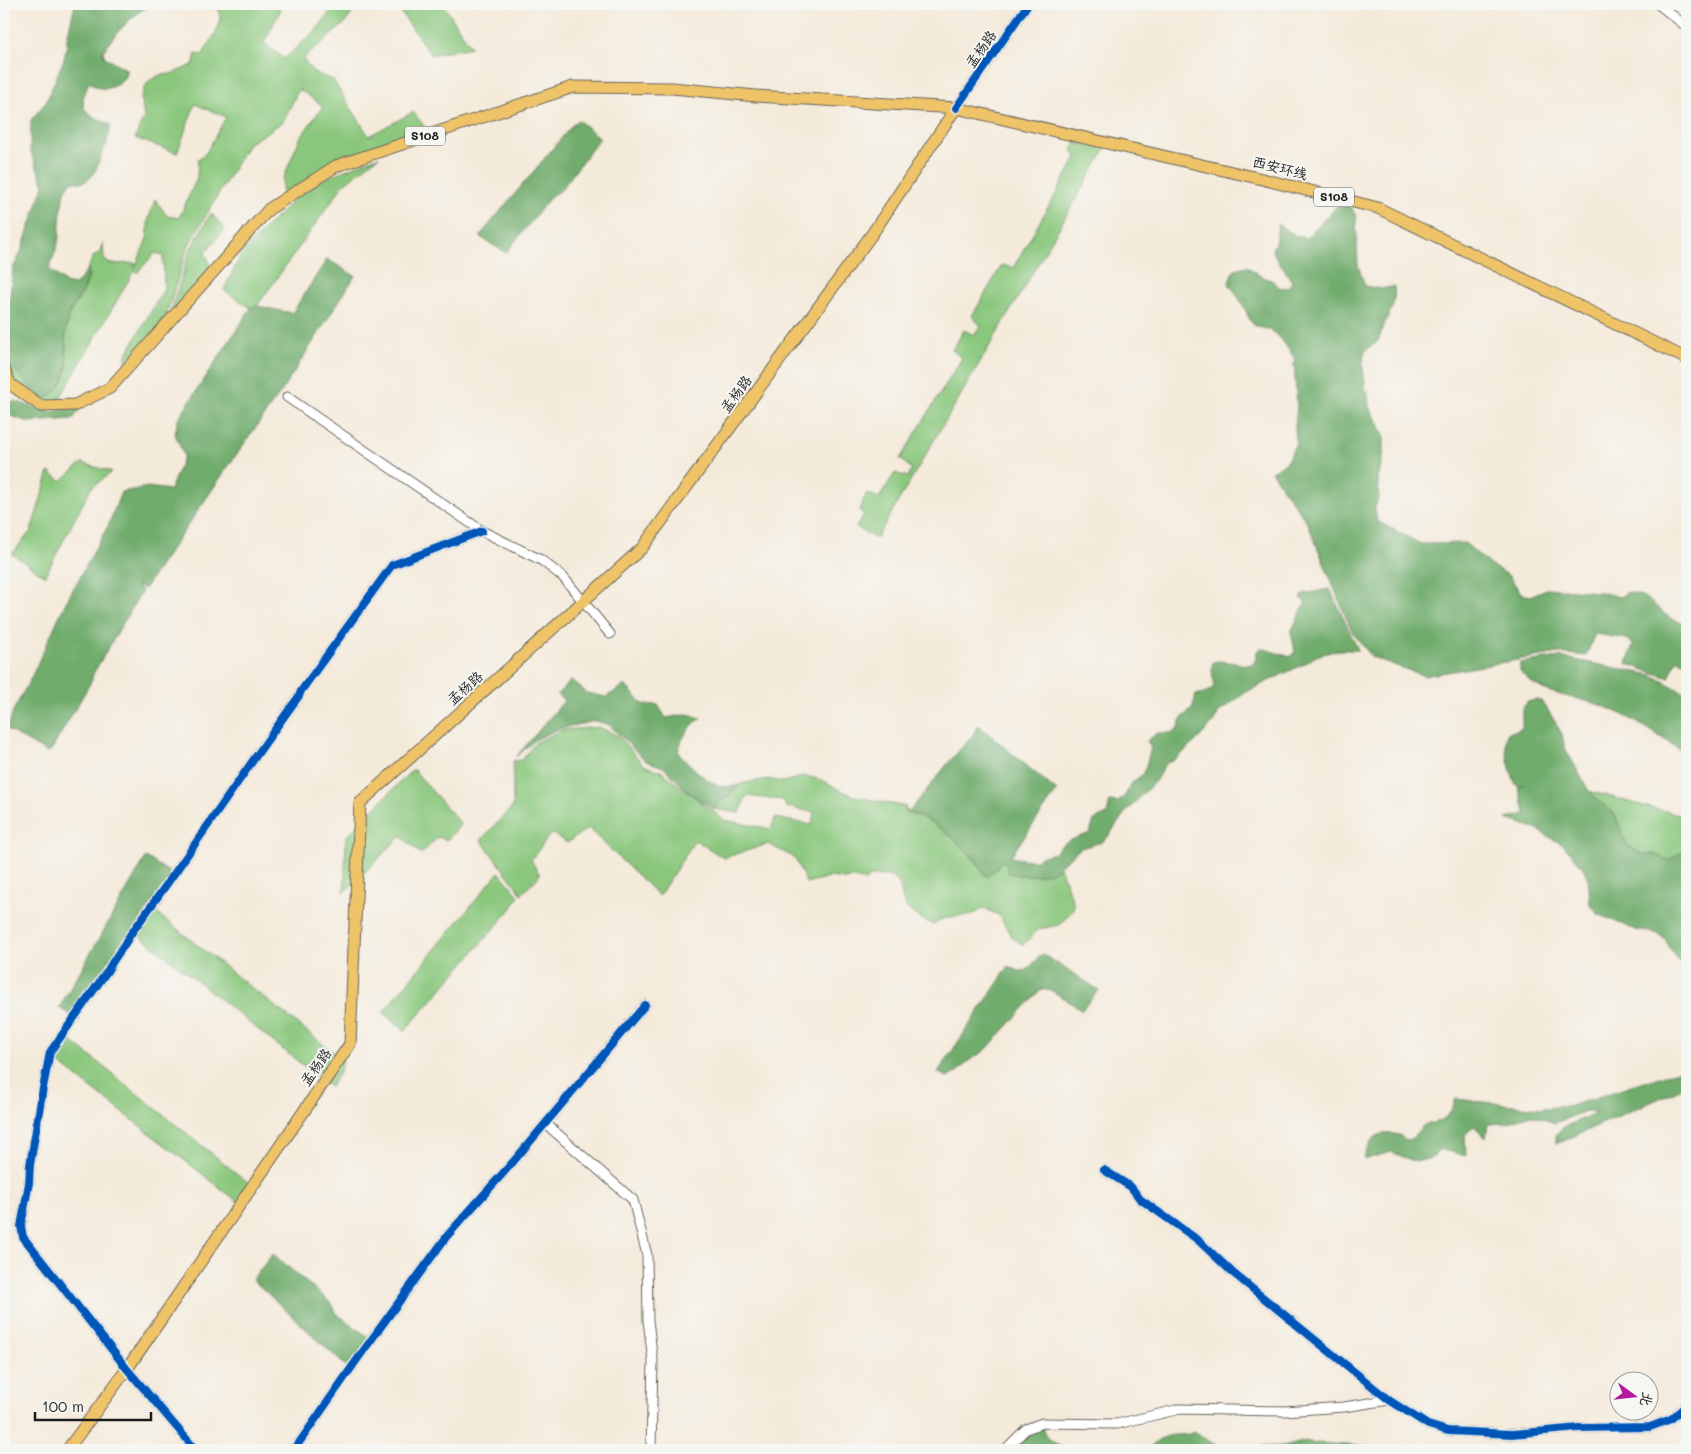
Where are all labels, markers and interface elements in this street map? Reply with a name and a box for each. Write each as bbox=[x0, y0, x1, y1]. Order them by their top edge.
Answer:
street label: 孟杨路 bbox=[961, 26, 1000, 71]
road number: S108 bbox=[405, 126, 445, 146]
street label: 西安环线 bbox=[1251, 152, 1310, 184]
road number: S108 bbox=[1314, 188, 1354, 206]
street label: 孟杨路 bbox=[716, 371, 756, 416]
street label: 孟杨路 bbox=[443, 667, 487, 709]
street label: 孟杨路 bbox=[296, 1044, 335, 1089]
north arrow bbox=[1608, 1372, 1658, 1422]
scale bar bbox=[35, 1389, 151, 1421]
text: 北 bbox=[1636, 1390, 1658, 1409]
text: 100 m bbox=[42, 1396, 84, 1416]

